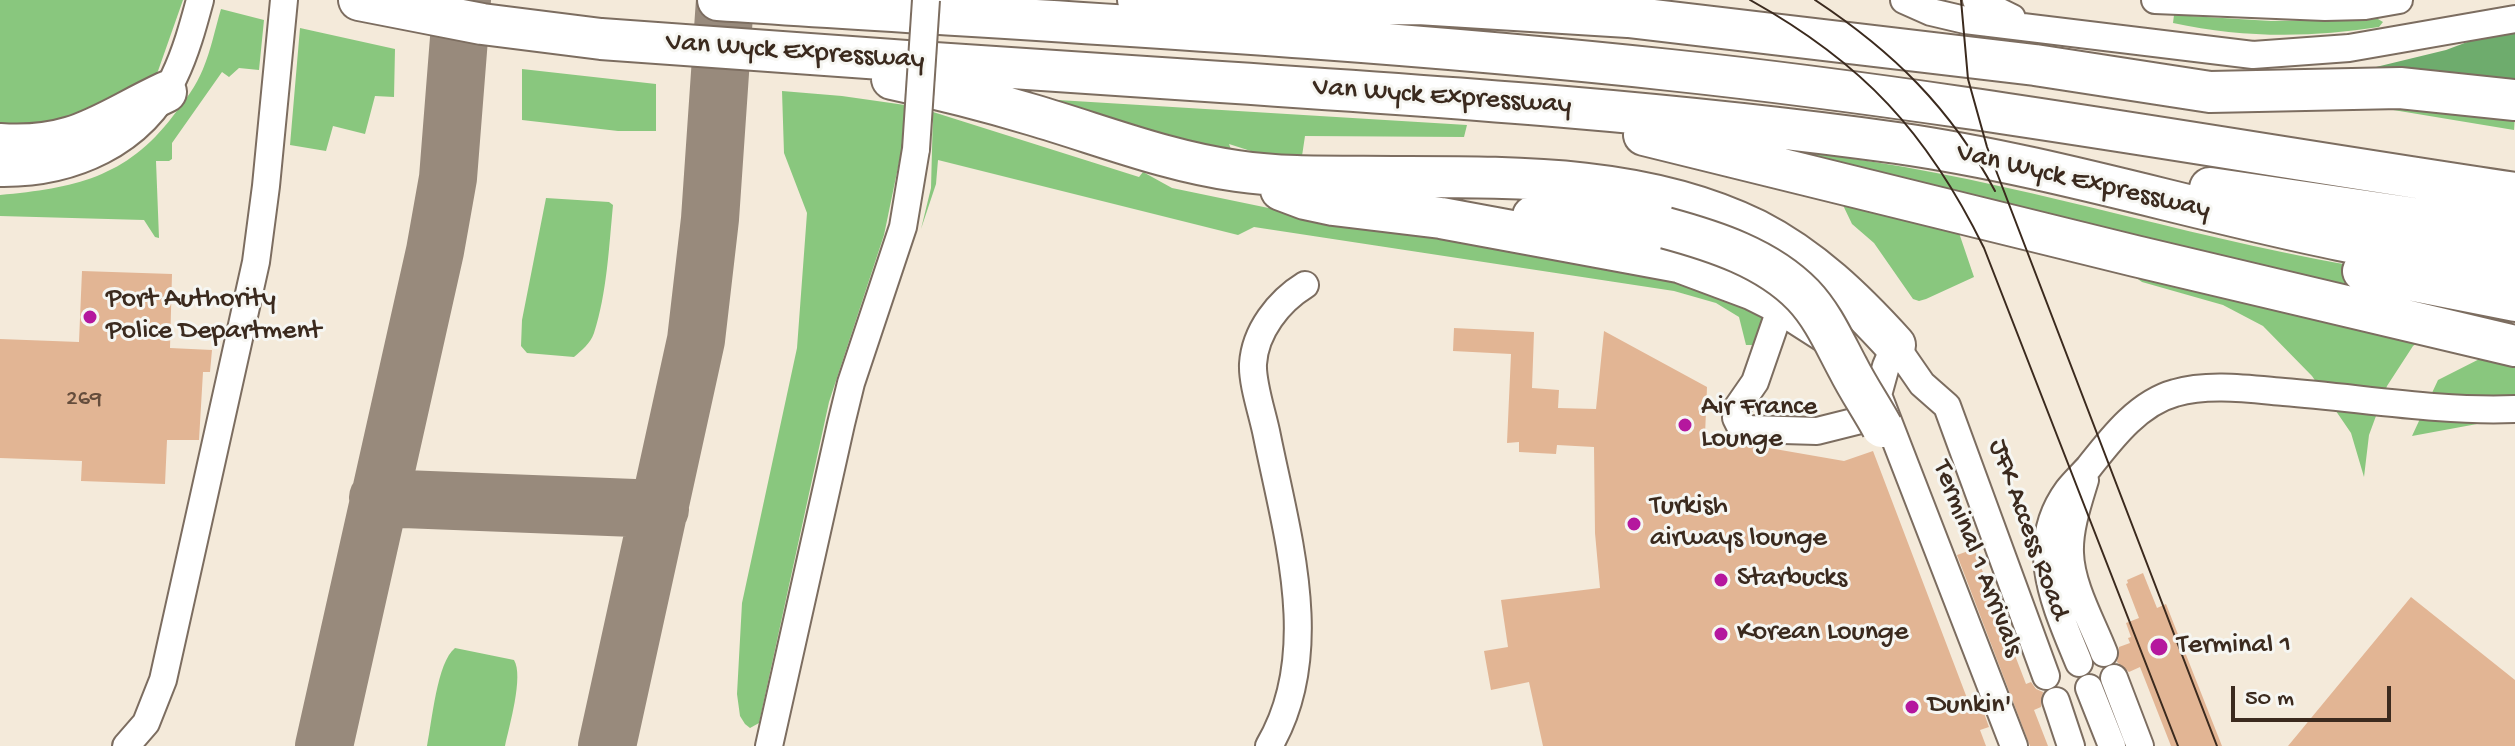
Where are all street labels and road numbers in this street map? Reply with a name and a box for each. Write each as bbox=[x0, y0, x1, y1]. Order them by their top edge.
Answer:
street label: Van Wyck Expressway bbox=[665, 27, 925, 79]
street label: Van Wyck Expressway bbox=[1312, 72, 1572, 124]
street label: Van Wyck Expressway bbox=[1953, 137, 2213, 229]
street label: JFK Access Road bbox=[1979, 435, 2075, 625]
street label: Terminal 1 Arrivals bbox=[1923, 456, 2029, 662]

